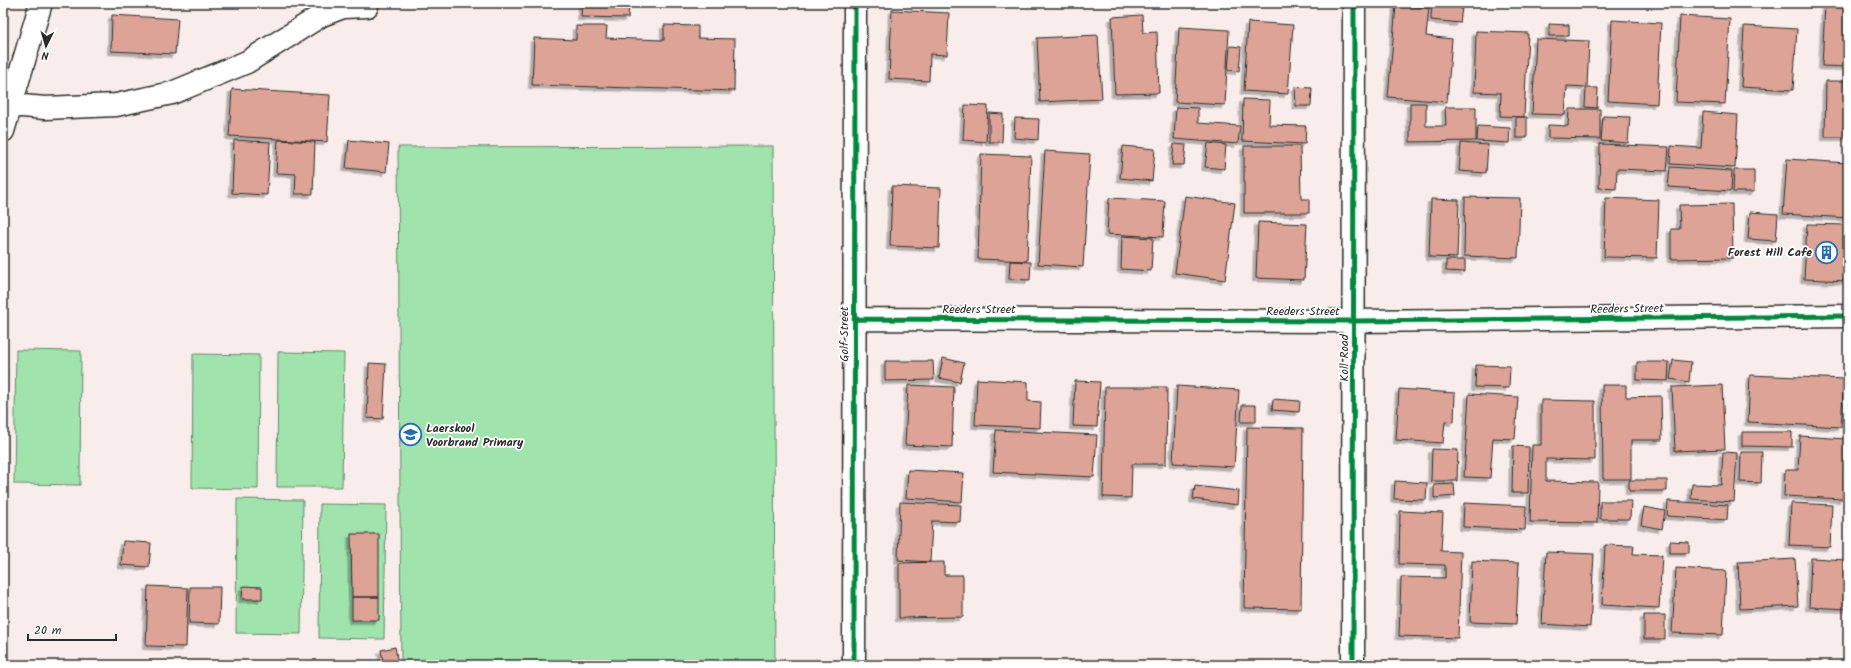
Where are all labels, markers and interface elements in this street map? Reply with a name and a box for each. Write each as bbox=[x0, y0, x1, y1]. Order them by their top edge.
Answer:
north arrow bbox=[26, 26, 66, 66]
text: N bbox=[41, 46, 49, 64]
building icon: Forest Hill Cafe bbox=[1814, 239, 1840, 265]
place label: Forest Hill Cafe bbox=[1728, 243, 1812, 262]
street label: Reeders Street bbox=[1590, 299, 1664, 319]
street label: Reeders Street bbox=[942, 300, 1016, 319]
street label: Reeders Street bbox=[1266, 302, 1340, 321]
street label: Golf Street bbox=[835, 306, 854, 362]
street label: Koll Road bbox=[1335, 333, 1354, 382]
place label: Laerskool Voorbrand Primary bbox=[426, 419, 524, 452]
school or university icon: Laerskool Voorbrand Primary bbox=[398, 422, 424, 448]
scale bar bbox=[28, 616, 116, 642]
text: 20 m bbox=[34, 621, 62, 640]

